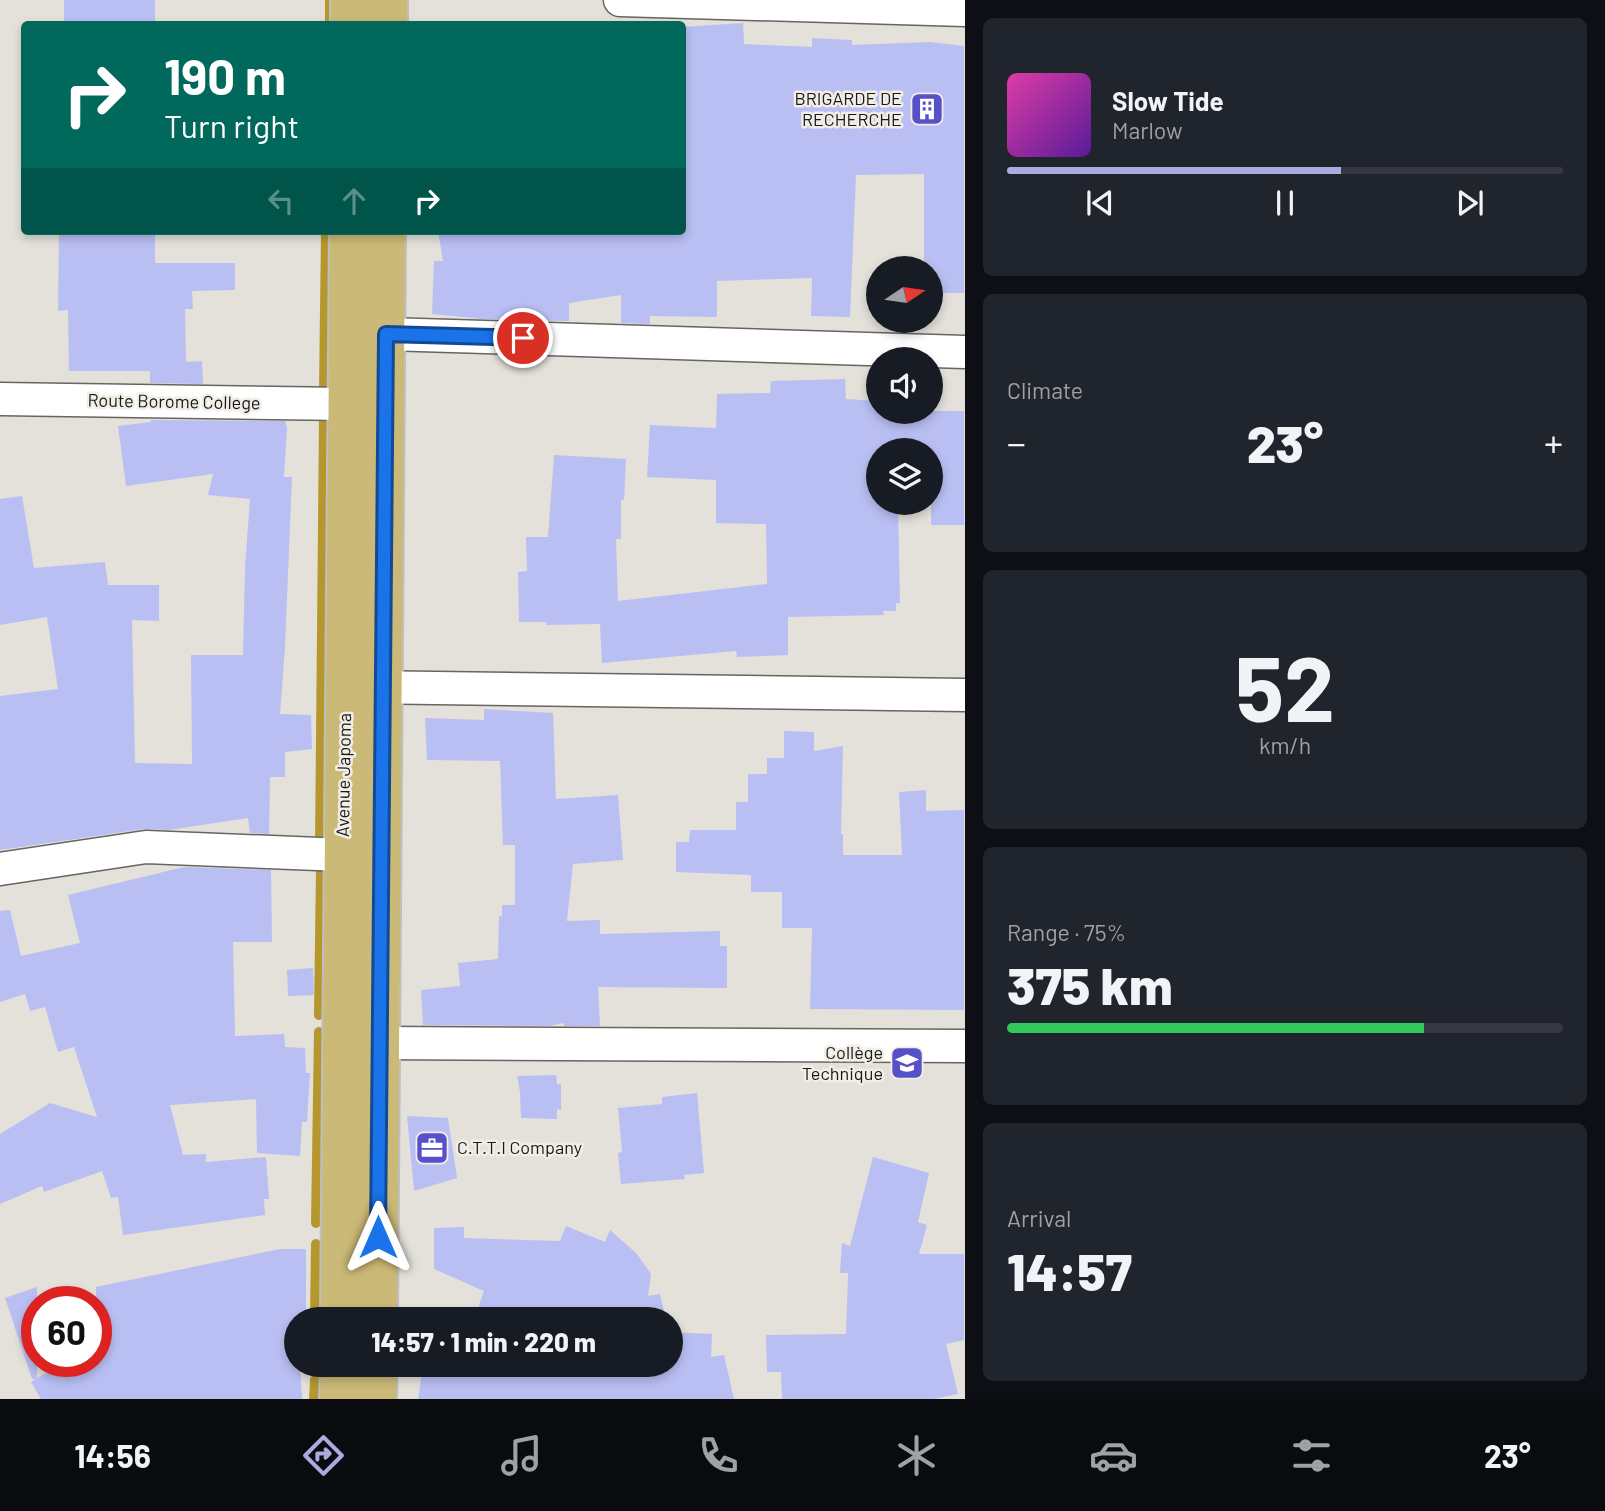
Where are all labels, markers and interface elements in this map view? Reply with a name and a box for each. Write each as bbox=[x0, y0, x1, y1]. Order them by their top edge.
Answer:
text: 190 m bbox=[164, 46, 286, 105]
icon: right bbox=[49, 49, 140, 140]
text: Slow Tide bbox=[1112, 85, 1224, 116]
place label: BRIGARDE DE RECHERCHE bbox=[794, 87, 902, 130]
building icon: BRIGARDE DE RECHERCHE bbox=[908, 90, 946, 128]
text: Turn right bbox=[164, 106, 299, 144]
text: Marlow bbox=[1112, 116, 1183, 144]
icon: left bbox=[262, 182, 300, 220]
icon: ahead bbox=[335, 182, 373, 220]
icon: right bbox=[408, 182, 446, 220]
icon: previous bbox=[1081, 184, 1119, 222]
icon: pause bbox=[1266, 184, 1304, 222]
icon: next bbox=[1451, 184, 1489, 222]
north arrow bbox=[866, 256, 943, 332]
map controls bbox=[866, 256, 943, 515]
pin bbox=[493, 308, 553, 368]
icon: arrive bbox=[504, 319, 542, 357]
button: sound bbox=[866, 347, 943, 424]
text: Climate bbox=[1007, 376, 1083, 404]
street label: Route Borome College bbox=[87, 388, 261, 414]
text: 23° bbox=[1247, 411, 1323, 473]
text: − bbox=[1007, 419, 1026, 465]
text: + bbox=[1544, 419, 1563, 465]
button: layers bbox=[866, 438, 943, 515]
text: 52 bbox=[1235, 631, 1335, 740]
street label: Avenue Japoma bbox=[331, 713, 355, 837]
text: km/h bbox=[1259, 731, 1311, 759]
text: Range · 75% bbox=[1007, 918, 1126, 946]
text: 375 km bbox=[1007, 953, 1173, 1015]
place label: Collège Technique bbox=[802, 1041, 883, 1084]
school or university icon: Collège Technique bbox=[888, 1044, 926, 1082]
office icon: C.T.T.I Company bbox=[413, 1129, 451, 1167]
place label: C.T.T.I Company bbox=[457, 1136, 582, 1158]
position arrow bbox=[341, 1200, 415, 1274]
text: Arrival bbox=[1007, 1204, 1071, 1232]
text: 14:57 bbox=[1007, 1239, 1132, 1301]
speed limit sign: 60 bbox=[21, 1286, 112, 1377]
text: 14:57 · 1 min · 220 m bbox=[371, 1326, 596, 1357]
icon: directions bbox=[299, 1431, 348, 1480]
icon: music bbox=[497, 1431, 546, 1480]
icon: phone bbox=[694, 1431, 743, 1480]
icon: climate bbox=[892, 1431, 941, 1480]
icon: car bbox=[1089, 1431, 1138, 1480]
icon: filters bbox=[1287, 1431, 1336, 1480]
text: 14:56 bbox=[74, 1436, 151, 1474]
text: 23° bbox=[1484, 1436, 1531, 1474]

